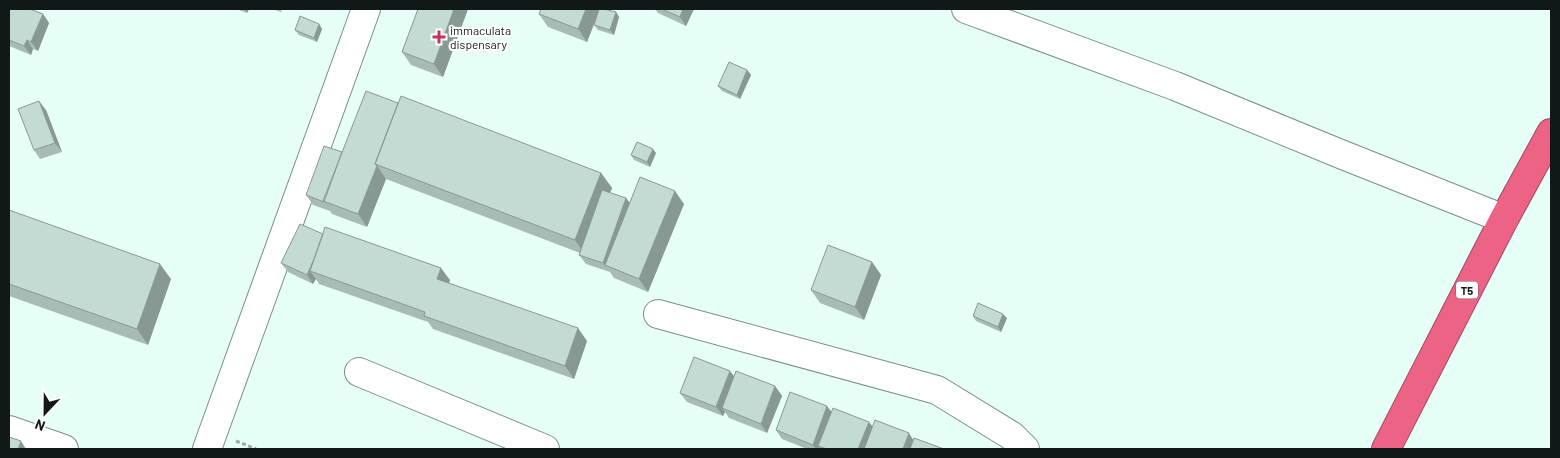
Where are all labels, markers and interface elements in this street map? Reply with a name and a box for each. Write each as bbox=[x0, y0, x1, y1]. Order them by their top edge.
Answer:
place label: immaculata dispensary bbox=[450, 23, 511, 51]
marker: immaculata dispensary bbox=[432, 30, 446, 44]
road number: T5 bbox=[1456, 282, 1478, 298]
north arrow bbox=[20, 388, 70, 438]
text: N bbox=[32, 416, 47, 435]

